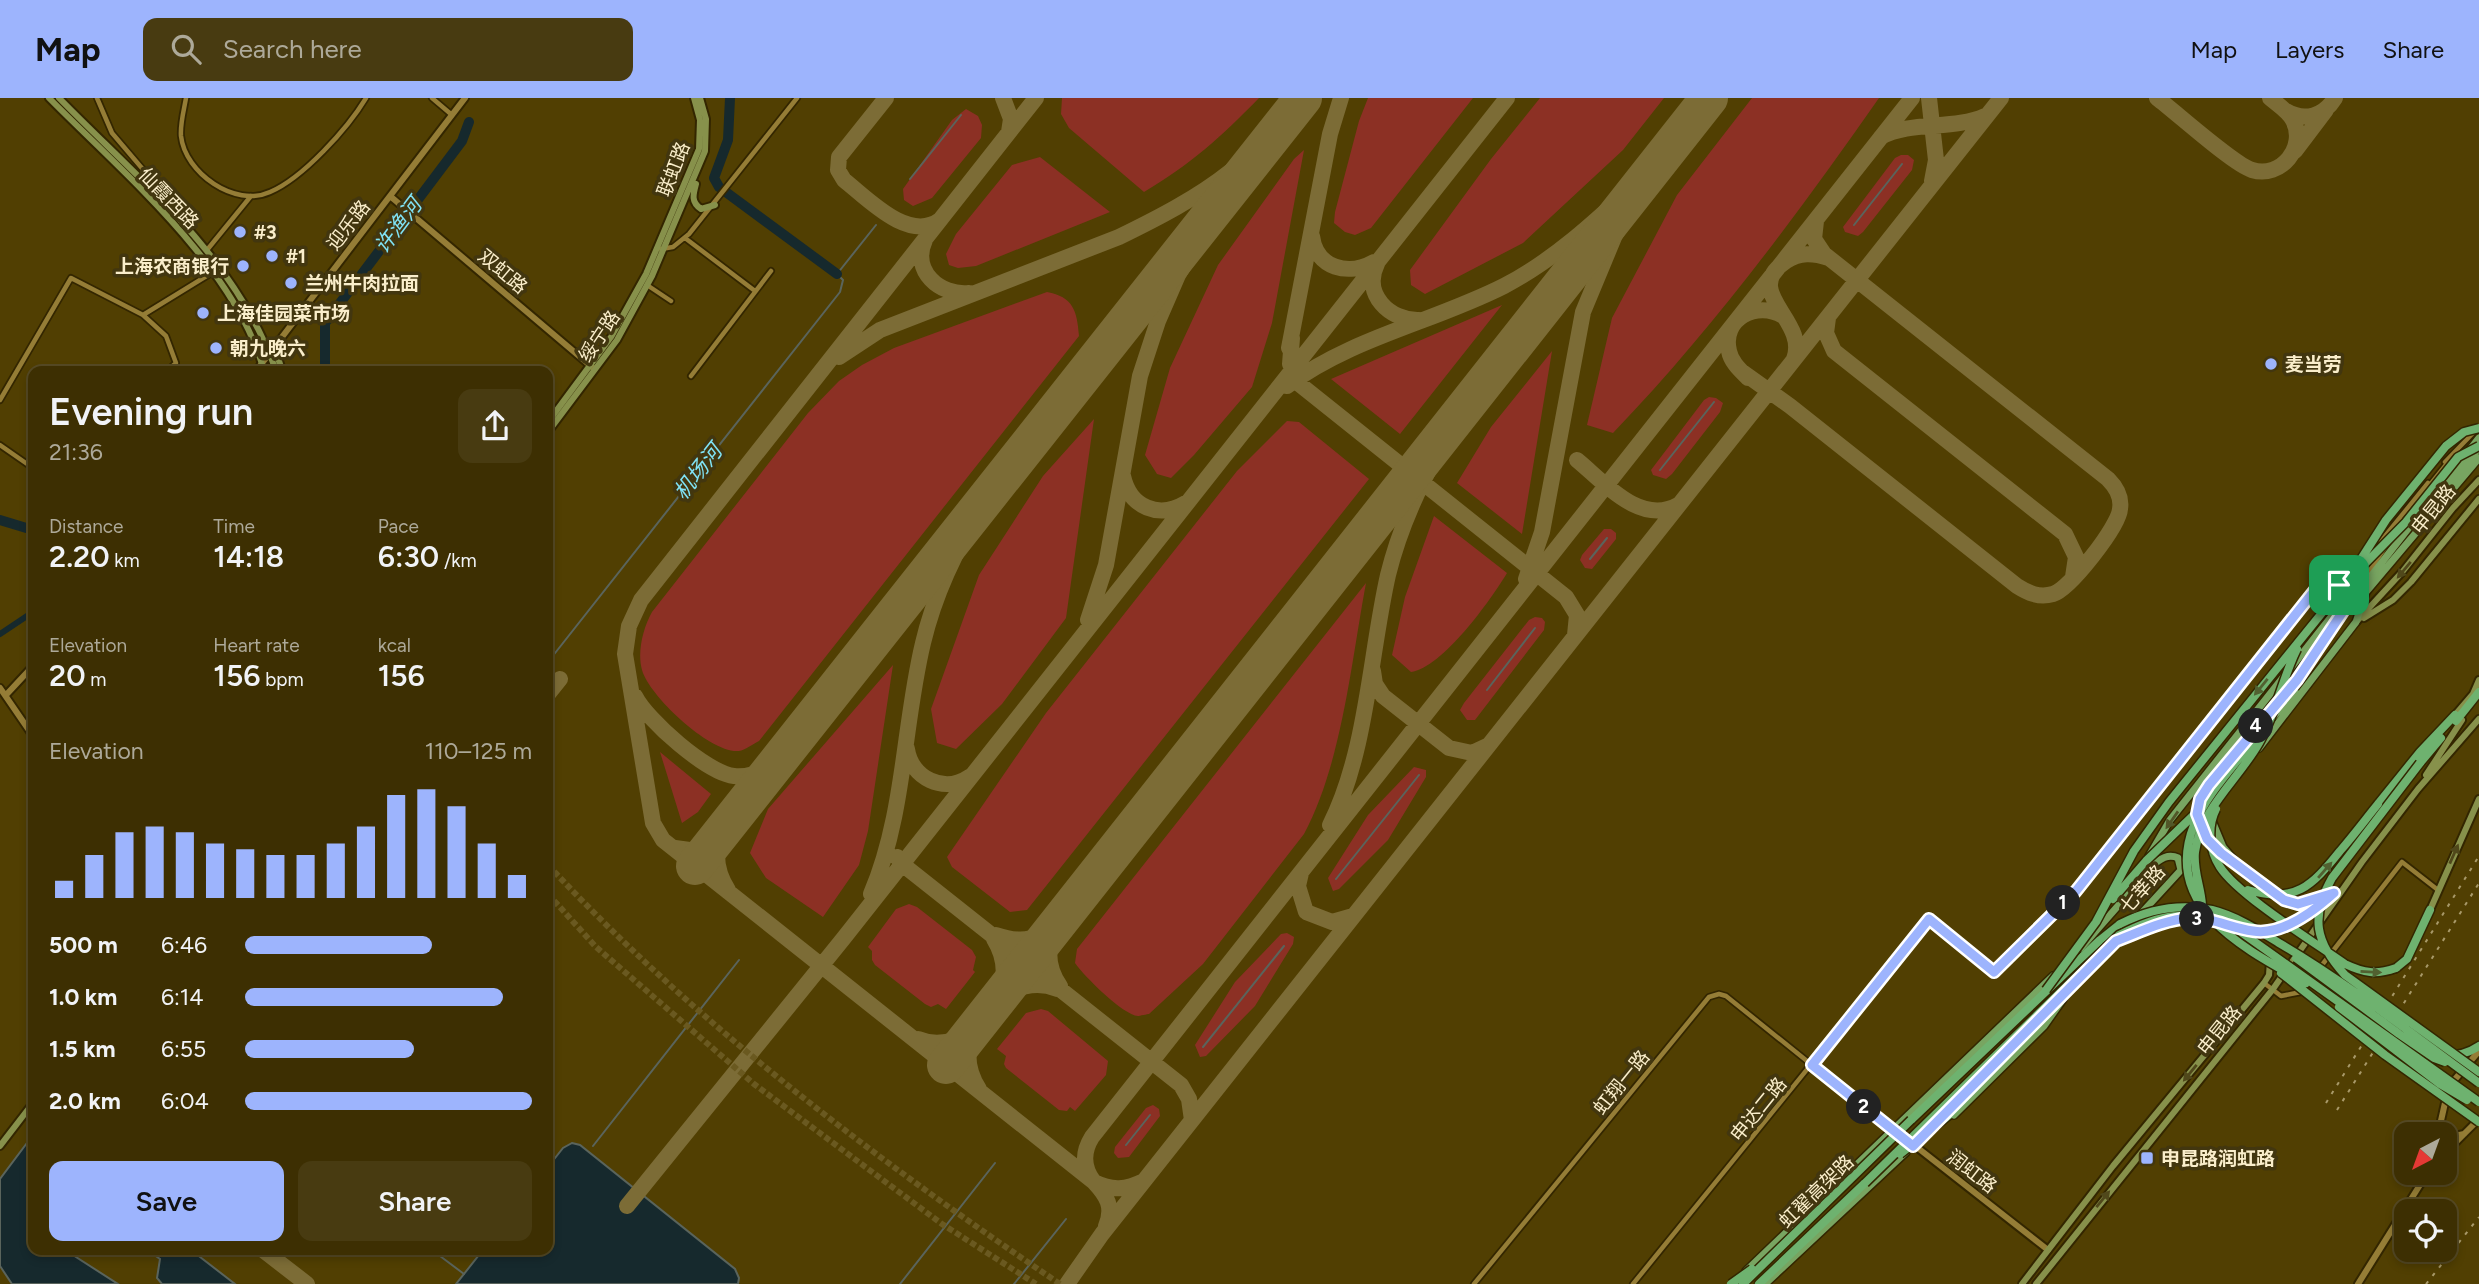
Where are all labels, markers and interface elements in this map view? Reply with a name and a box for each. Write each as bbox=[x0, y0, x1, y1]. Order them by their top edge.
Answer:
search box bbox=[143, 18, 633, 81]
text: Map bbox=[35, 30, 101, 69]
icon: search bbox=[167, 30, 205, 68]
text: Search here bbox=[223, 33, 362, 65]
text: Map bbox=[2190, 35, 2237, 64]
text: Layers bbox=[2275, 35, 2344, 64]
text: Share bbox=[2382, 35, 2444, 64]
street label: 联虹路 bbox=[653, 138, 694, 200]
street label: 仙霞西路 bbox=[134, 163, 203, 234]
water label: 许渔河 bbox=[369, 190, 429, 258]
street label: 迎乐路 bbox=[322, 196, 375, 255]
place label: #3 bbox=[254, 221, 277, 244]
marker: #3 bbox=[232, 224, 248, 240]
street label: 双虹路 bbox=[473, 244, 532, 299]
place label: #1 bbox=[286, 245, 306, 268]
marker: #1 bbox=[264, 248, 280, 264]
place label: 上海农商银行 bbox=[115, 255, 229, 278]
marker: 上海农商银行 bbox=[235, 258, 251, 274]
place label: 兰州牛肉拉面 bbox=[305, 272, 419, 295]
marker: 兰州牛肉拉面 bbox=[283, 275, 299, 291]
place label: 上海佳园菜市场 bbox=[217, 302, 350, 325]
marker: 上海佳园菜市场 bbox=[195, 305, 211, 321]
street label: 绥宁路 bbox=[574, 306, 625, 366]
place label: 朝九晚六 bbox=[230, 337, 306, 360]
marker: 朝九晚六 bbox=[208, 340, 224, 356]
place label: 麦当劳 bbox=[2285, 353, 2342, 376]
marker: 麦当劳 bbox=[2263, 356, 2279, 372]
text: Evening run bbox=[49, 389, 253, 435]
button: share bbox=[458, 389, 532, 463]
water label: 机场河 bbox=[668, 436, 729, 504]
text: 21:36 bbox=[49, 438, 103, 466]
street label: 申昆路 bbox=[2407, 480, 2460, 539]
text: Distance bbox=[49, 515, 123, 538]
text: Time bbox=[213, 515, 255, 538]
text: Pace bbox=[378, 515, 419, 538]
text: 2.20 bbox=[49, 538, 110, 575]
text: 14:18 bbox=[213, 538, 284, 575]
text: 6:30 bbox=[378, 538, 439, 575]
text: km bbox=[110, 549, 140, 572]
text: /km bbox=[439, 549, 477, 572]
pin bbox=[2309, 555, 2369, 615]
one-way arrow bbox=[2397, 561, 2412, 578]
icon: arrive bbox=[2320, 566, 2358, 604]
text: Elevation bbox=[49, 634, 127, 657]
text: Heart rate bbox=[213, 634, 300, 657]
text: kcal bbox=[378, 634, 411, 657]
text: 20 bbox=[49, 657, 85, 694]
text: 156 bbox=[213, 657, 260, 694]
text: 156 bbox=[378, 657, 425, 694]
text: m bbox=[85, 668, 106, 691]
text: bpm bbox=[260, 668, 304, 691]
one-way arrow bbox=[2254, 678, 2269, 696]
pin: 4 bbox=[2238, 708, 2274, 744]
text: 4 bbox=[2249, 714, 2262, 737]
text: Elevation bbox=[49, 737, 144, 765]
text: 110–125 m bbox=[425, 737, 532, 765]
one-way arrow bbox=[2165, 811, 2179, 829]
one-way arrow bbox=[2449, 844, 2460, 865]
street label: 七莘路 bbox=[2115, 860, 2170, 918]
one-way arrow bbox=[2317, 861, 2332, 879]
pin: 1 bbox=[2046, 886, 2080, 920]
text: 1 bbox=[2058, 891, 2067, 914]
pin: 3 bbox=[2180, 902, 2214, 936]
text: 3 bbox=[2191, 907, 2202, 930]
text: 500 m bbox=[49, 931, 118, 959]
text: 6:46 bbox=[161, 931, 207, 959]
one-way arrow bbox=[2360, 966, 2382, 977]
text: 1.0 km bbox=[49, 983, 117, 1011]
text: 6:14 bbox=[161, 983, 204, 1011]
street label: 申昆路 bbox=[2193, 1001, 2246, 1060]
text: 1.5 km bbox=[49, 1035, 116, 1063]
text: 6:55 bbox=[161, 1035, 206, 1063]
street label: 虹翔一路 bbox=[1589, 1046, 1654, 1119]
one-way arrow bbox=[2183, 1065, 2198, 1082]
street label: 申达二路 bbox=[1726, 1073, 1791, 1146]
text: 2.0 km bbox=[49, 1087, 121, 1115]
text: 6:04 bbox=[161, 1087, 209, 1115]
pin: 2 bbox=[1846, 1090, 1882, 1124]
text: 2 bbox=[1858, 1095, 1869, 1118]
north arrow bbox=[2394, 1122, 2457, 1185]
map controls bbox=[2394, 1122, 2457, 1262]
street label: 润虹路 bbox=[1942, 1145, 2001, 1198]
place label: 申昆路润虹路 bbox=[2161, 1147, 2275, 1170]
street label: 虹翟高架路 bbox=[1774, 1150, 1859, 1233]
marker: 申昆路润虹路 bbox=[2139, 1150, 2155, 1166]
button: Save bbox=[49, 1161, 284, 1241]
button: Share bbox=[298, 1161, 532, 1241]
one-way arrow bbox=[2096, 1191, 2111, 1209]
button: locate bbox=[2394, 1199, 2457, 1262]

